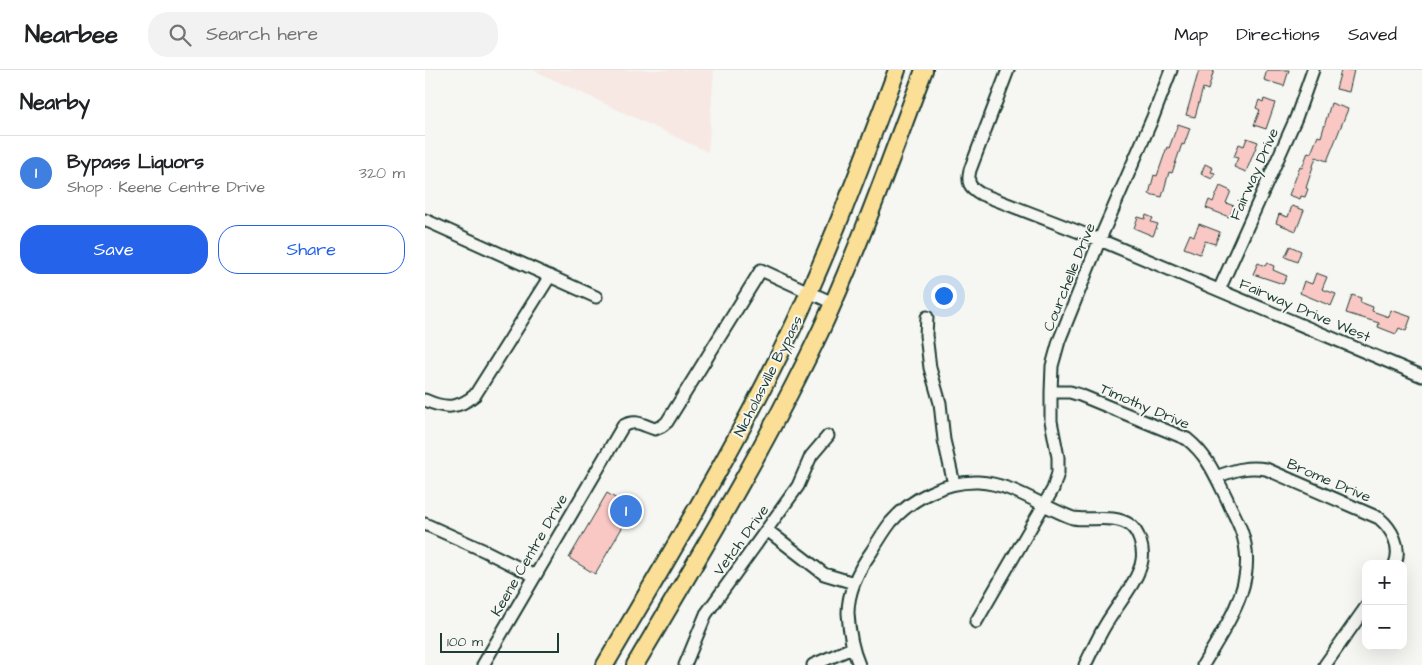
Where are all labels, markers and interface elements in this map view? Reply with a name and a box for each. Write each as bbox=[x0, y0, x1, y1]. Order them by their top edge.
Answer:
search box bbox=[148, 12, 498, 57]
text: Nearbee bbox=[25, 18, 118, 52]
icon: search bbox=[166, 21, 194, 49]
text: Search here bbox=[206, 21, 318, 48]
text: Map bbox=[1174, 22, 1208, 47]
text: Directions bbox=[1236, 22, 1320, 47]
text: Saved bbox=[1348, 22, 1397, 47]
text: Nearby bbox=[20, 88, 90, 117]
street label: Fairway Drive bbox=[1225, 125, 1285, 224]
text: Bypass Liquors bbox=[67, 149, 204, 176]
text: 1 bbox=[35, 162, 37, 184]
text: 320 m bbox=[359, 162, 405, 184]
text: Shop · Keene Centre Drive bbox=[67, 176, 265, 198]
street label: Courchelle Drive bbox=[1038, 220, 1101, 334]
button: Save bbox=[20, 225, 208, 274]
button: Share bbox=[218, 225, 405, 274]
street label: Fairway Drive West bbox=[1236, 273, 1374, 349]
your location bbox=[931, 283, 957, 309]
street label: Nicholasville Bypass bbox=[729, 312, 809, 441]
street label: Timothy Drive bbox=[1096, 378, 1193, 436]
street label: Brome Drive bbox=[1284, 453, 1374, 508]
street label: Keene Centre Drive bbox=[486, 490, 573, 620]
pin: 1 bbox=[610, 492, 642, 530]
street label: Vetch Drive bbox=[709, 501, 774, 580]
map controls bbox=[1362, 560, 1407, 650]
button: + bbox=[1362, 560, 1407, 605]
button: − bbox=[1362, 605, 1407, 650]
scale bar bbox=[440, 630, 559, 653]
text: 100 m bbox=[447, 632, 483, 652]

